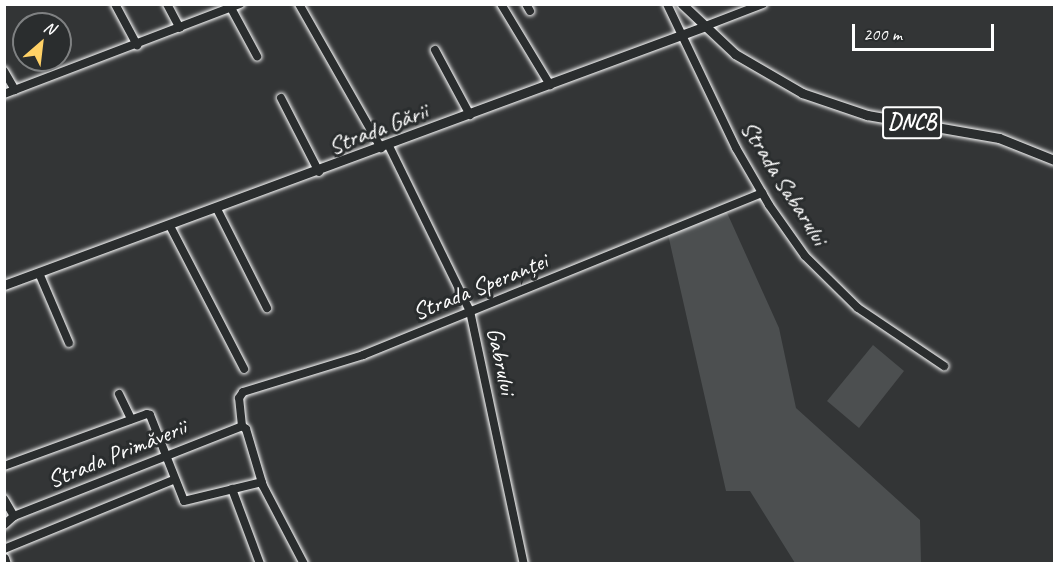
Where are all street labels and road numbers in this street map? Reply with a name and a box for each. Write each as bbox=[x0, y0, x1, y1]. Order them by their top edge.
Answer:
street label: Strada Gării bbox=[324, 97, 432, 161]
road number: DNCB bbox=[882, 104, 942, 142]
street label: Strada Sabarului bbox=[734, 116, 834, 250]
street label: Strada Speranței bbox=[409, 247, 551, 327]
street label: Gabrului bbox=[480, 325, 522, 397]
street label: Strada Primăverii bbox=[43, 413, 191, 495]

